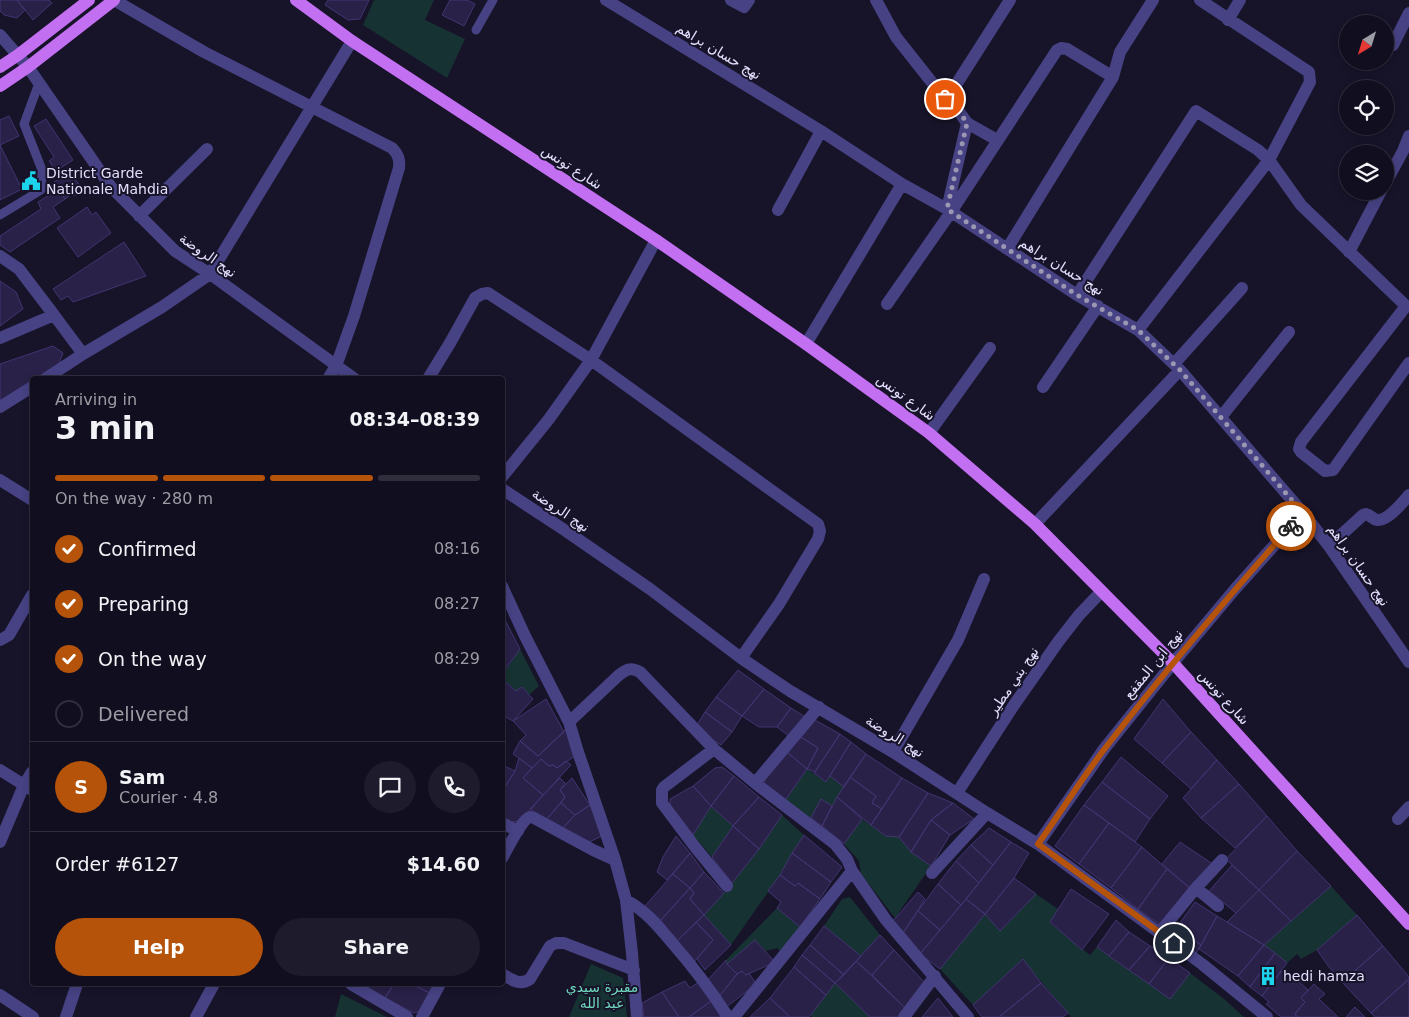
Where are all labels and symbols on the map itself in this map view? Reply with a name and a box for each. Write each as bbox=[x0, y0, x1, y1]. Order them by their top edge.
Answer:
north arrow bbox=[1339, 15, 1394, 70]
street label: نهج حسان براهم bbox=[673, 19, 764, 83]
pin bbox=[924, 78, 966, 120]
street label: شارع تونس bbox=[538, 142, 605, 193]
place label: District Garde Nationale Mahdia bbox=[46, 165, 168, 197]
public building icon: District Garde Nationale Mahdia bbox=[20, 170, 42, 192]
street label: نهج الروضة bbox=[176, 230, 240, 281]
street label: نهج حسان براهم bbox=[1016, 234, 1107, 299]
street label: شارع تونس bbox=[873, 370, 938, 424]
street label: نهج الروضة bbox=[529, 485, 593, 536]
courier bbox=[1266, 501, 1316, 551]
street label: نهج حسان براهم bbox=[1324, 521, 1393, 610]
street label: نهج ابن المقفع bbox=[1120, 626, 1187, 703]
street label: نهج بني مطير bbox=[984, 644, 1043, 720]
street label: شارع تونس bbox=[1194, 666, 1253, 728]
street label: نهج الروضة bbox=[862, 712, 927, 761]
pin bbox=[1153, 922, 1195, 964]
building icon: hedi hamza bbox=[1257, 965, 1279, 987]
place label: hedi hamza bbox=[1283, 968, 1365, 984]
park label: مقبرة سيدي عبد الله bbox=[566, 979, 638, 1011]

